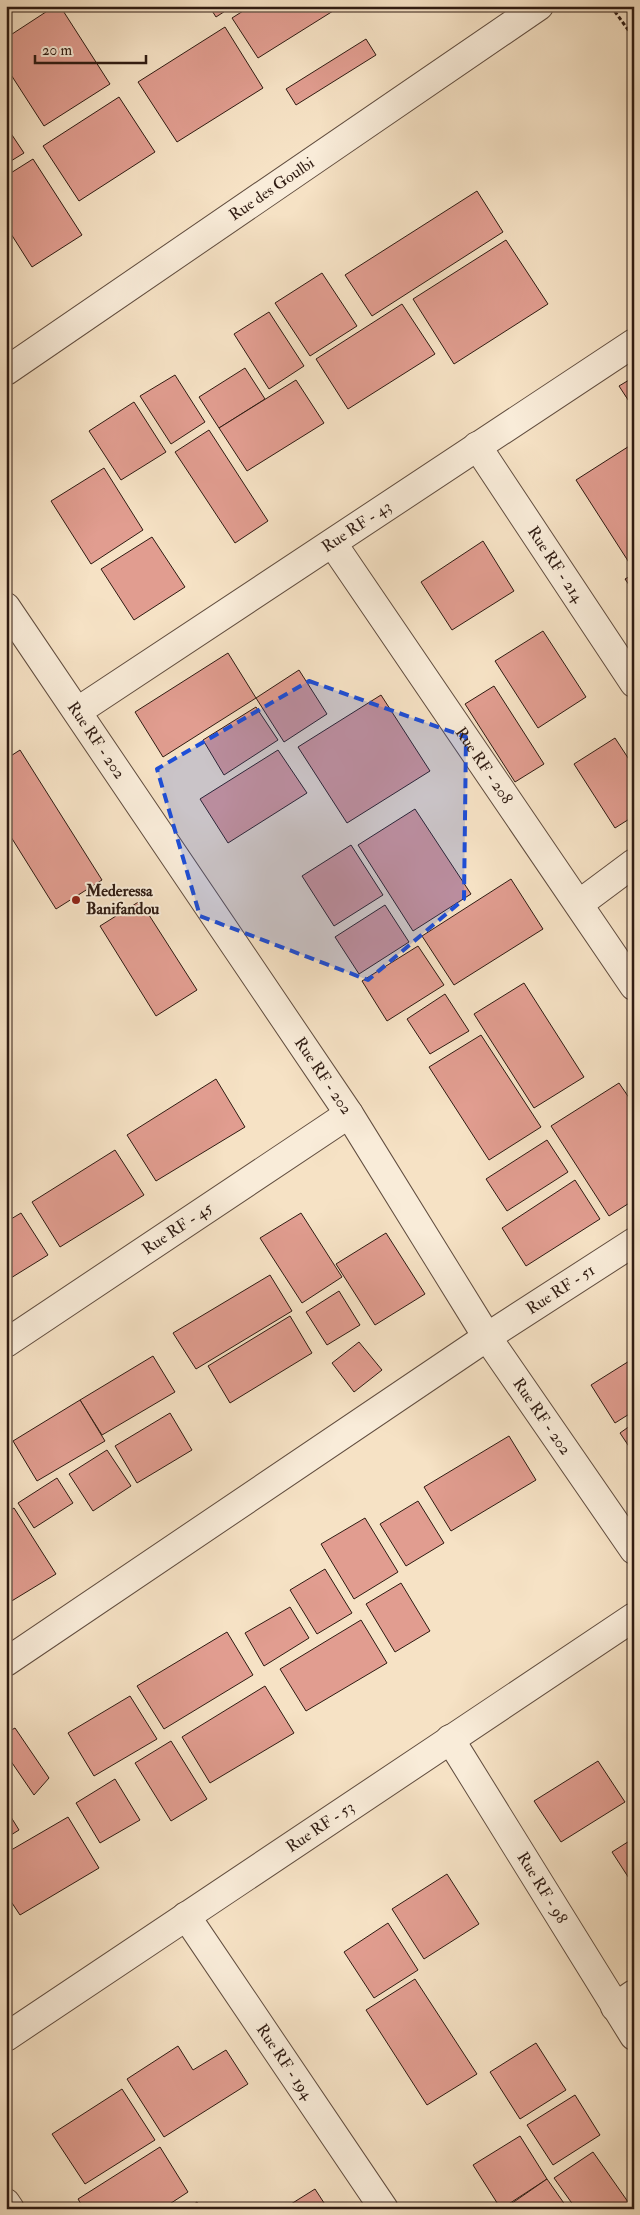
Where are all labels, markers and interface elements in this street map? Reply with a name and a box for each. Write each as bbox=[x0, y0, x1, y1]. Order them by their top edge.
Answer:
scale bar bbox=[35, 32, 146, 64]
text: 20 m bbox=[42, 41, 72, 60]
street label: Rue des Goulbi bbox=[225, 153, 318, 225]
street label: Rue RF - 43 bbox=[318, 496, 395, 557]
street label: Rue RF - 214 bbox=[523, 523, 589, 607]
street label: Rue RF - 202 bbox=[63, 698, 129, 783]
street label: Rue RF - 208 bbox=[451, 723, 517, 808]
place label: Mederessa Banifandou bbox=[85, 881, 160, 919]
marker: Mederessa Banifandou bbox=[70, 894, 82, 906]
street label: Rue RF - 202 bbox=[290, 1033, 356, 1118]
street label: Rue RF - 45 bbox=[138, 1198, 216, 1259]
street label: Rue RF - 51 bbox=[523, 1260, 598, 1319]
street label: Rue RF - 202 bbox=[508, 1374, 575, 1459]
street label: Rue RF - 53 bbox=[282, 1797, 358, 1857]
street label: Rue RF - 98 bbox=[512, 1848, 572, 1928]
street label: Rue RF - 194 bbox=[252, 2020, 318, 2105]

